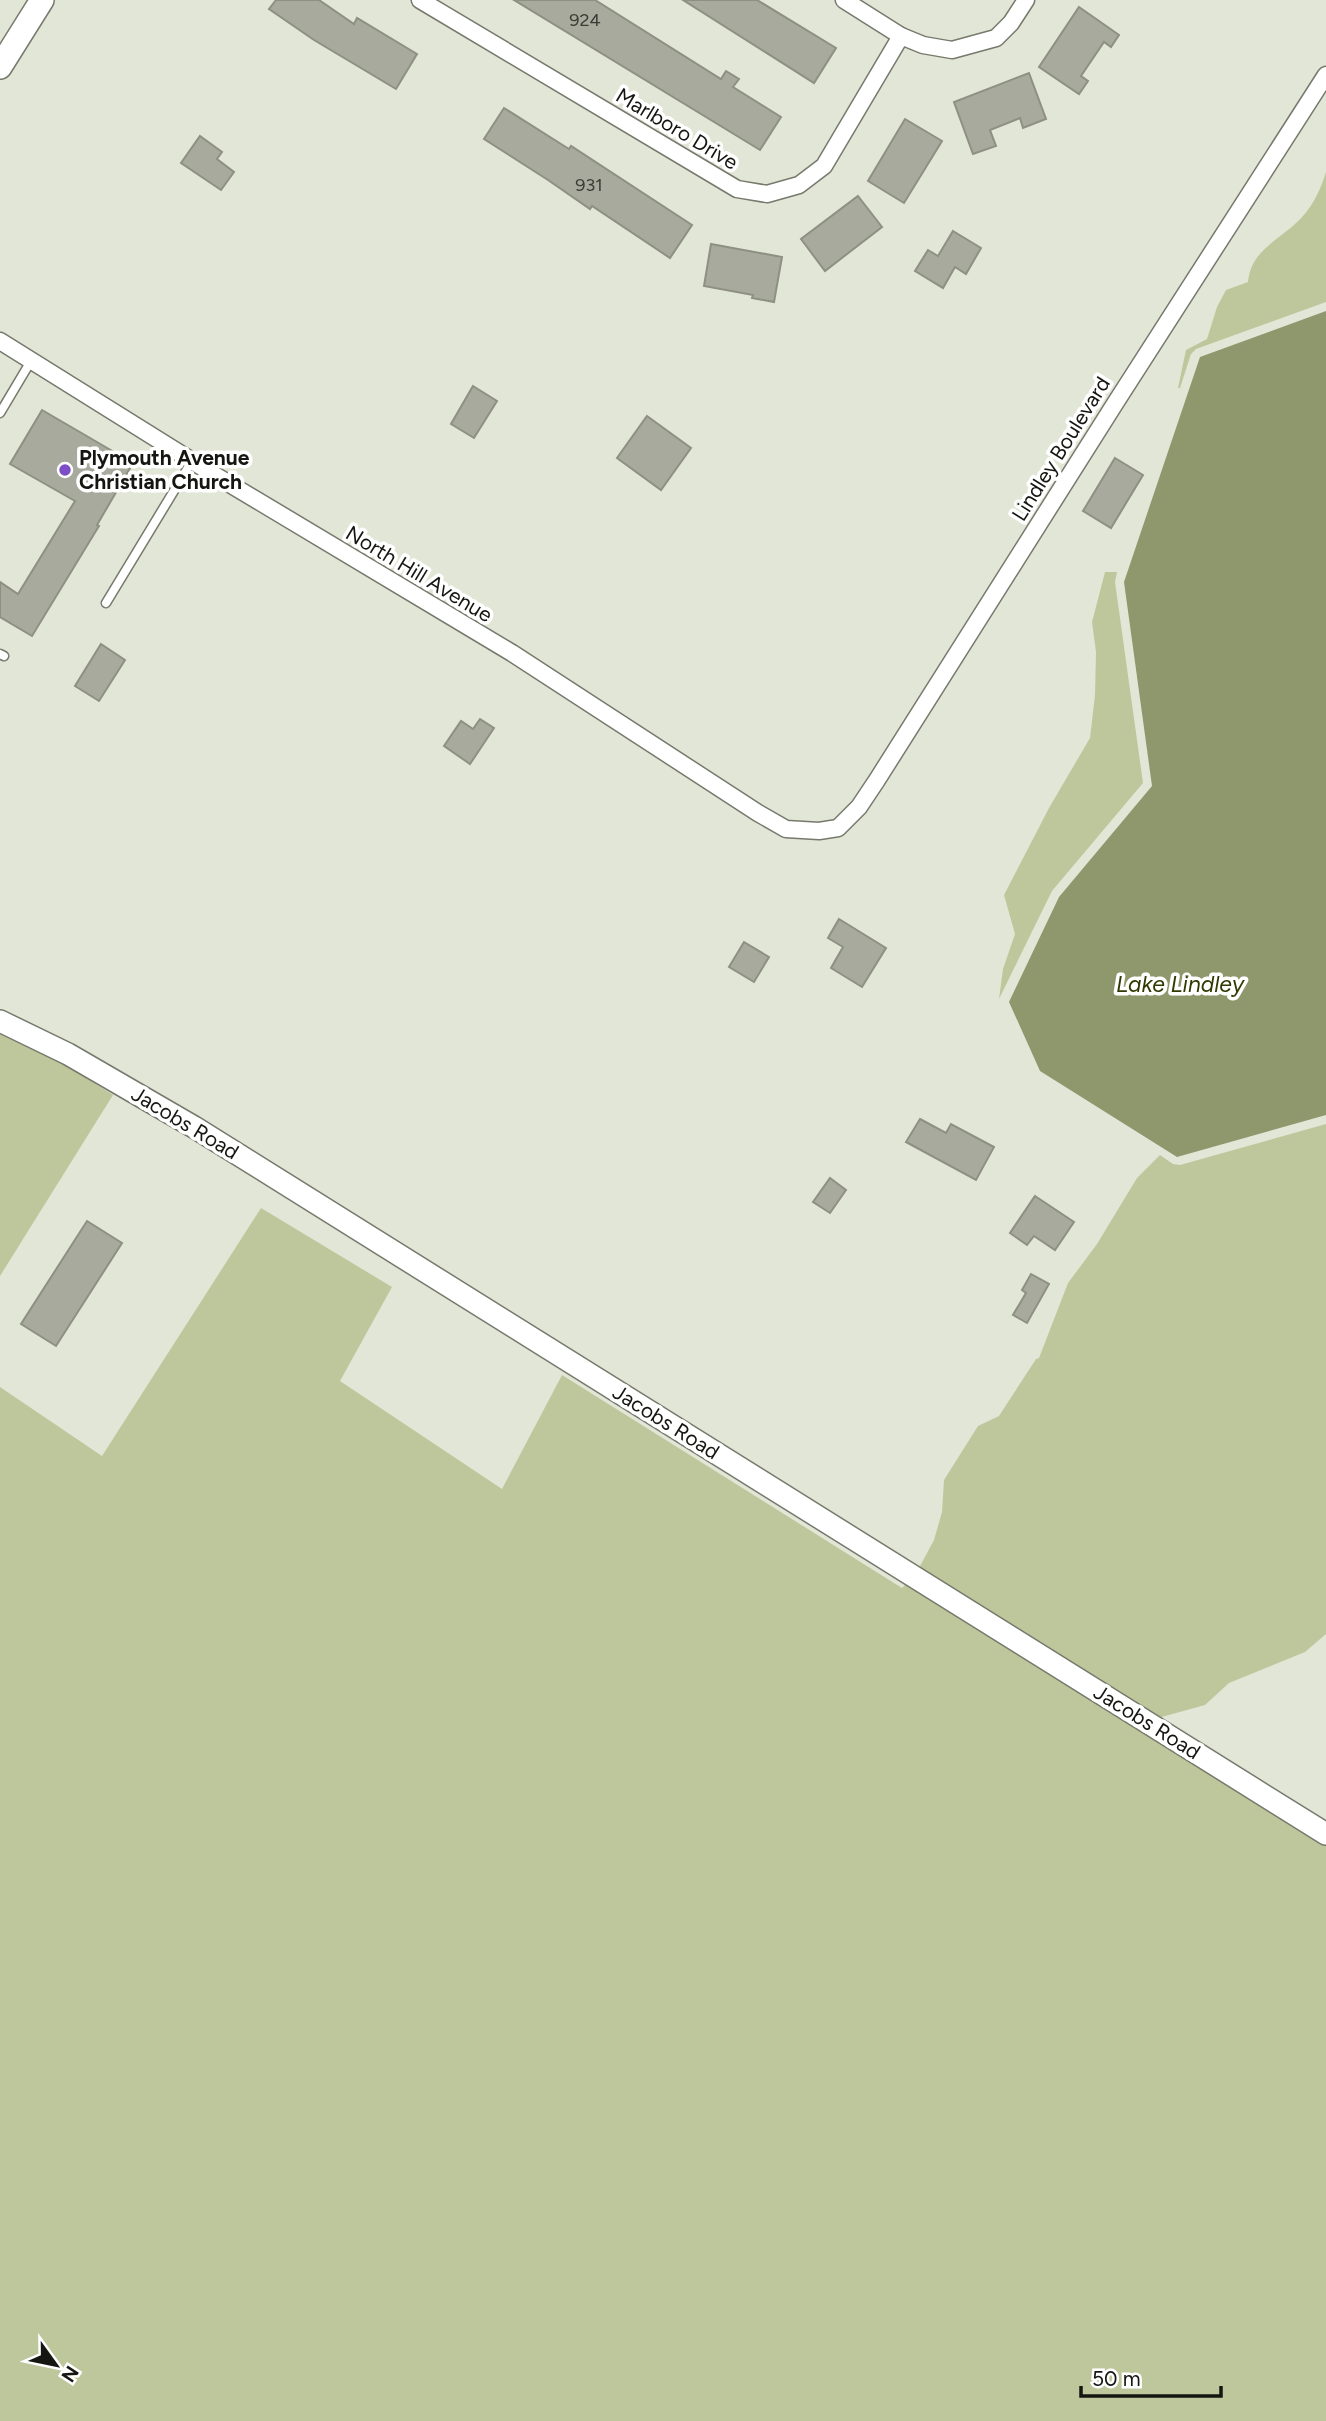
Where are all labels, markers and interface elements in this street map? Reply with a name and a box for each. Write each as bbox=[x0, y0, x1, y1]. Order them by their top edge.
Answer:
house number: 924 bbox=[569, 9, 601, 31]
street label: Marlboro Drive bbox=[612, 82, 743, 175]
house number: 931 bbox=[575, 174, 603, 196]
street label: Lindley Boulevard bbox=[1006, 372, 1115, 525]
place label: Plymouth Avenue Christian Church bbox=[79, 445, 250, 494]
marker: Plymouth Avenue Christian Church bbox=[57, 462, 73, 478]
street label: North Hill Avenue bbox=[341, 520, 497, 627]
water label: Lake Lindley bbox=[1116, 970, 1245, 998]
street label: Jacobs Road bbox=[127, 1081, 243, 1164]
street label: Jacobs Road bbox=[608, 1379, 724, 1464]
street label: Jacobs Road bbox=[1089, 1679, 1205, 1764]
north arrow bbox=[21, 2330, 91, 2400]
scale bar bbox=[1081, 2354, 1221, 2398]
text: N bbox=[56, 2362, 83, 2386]
text: 50 m bbox=[1092, 2366, 1141, 2391]

